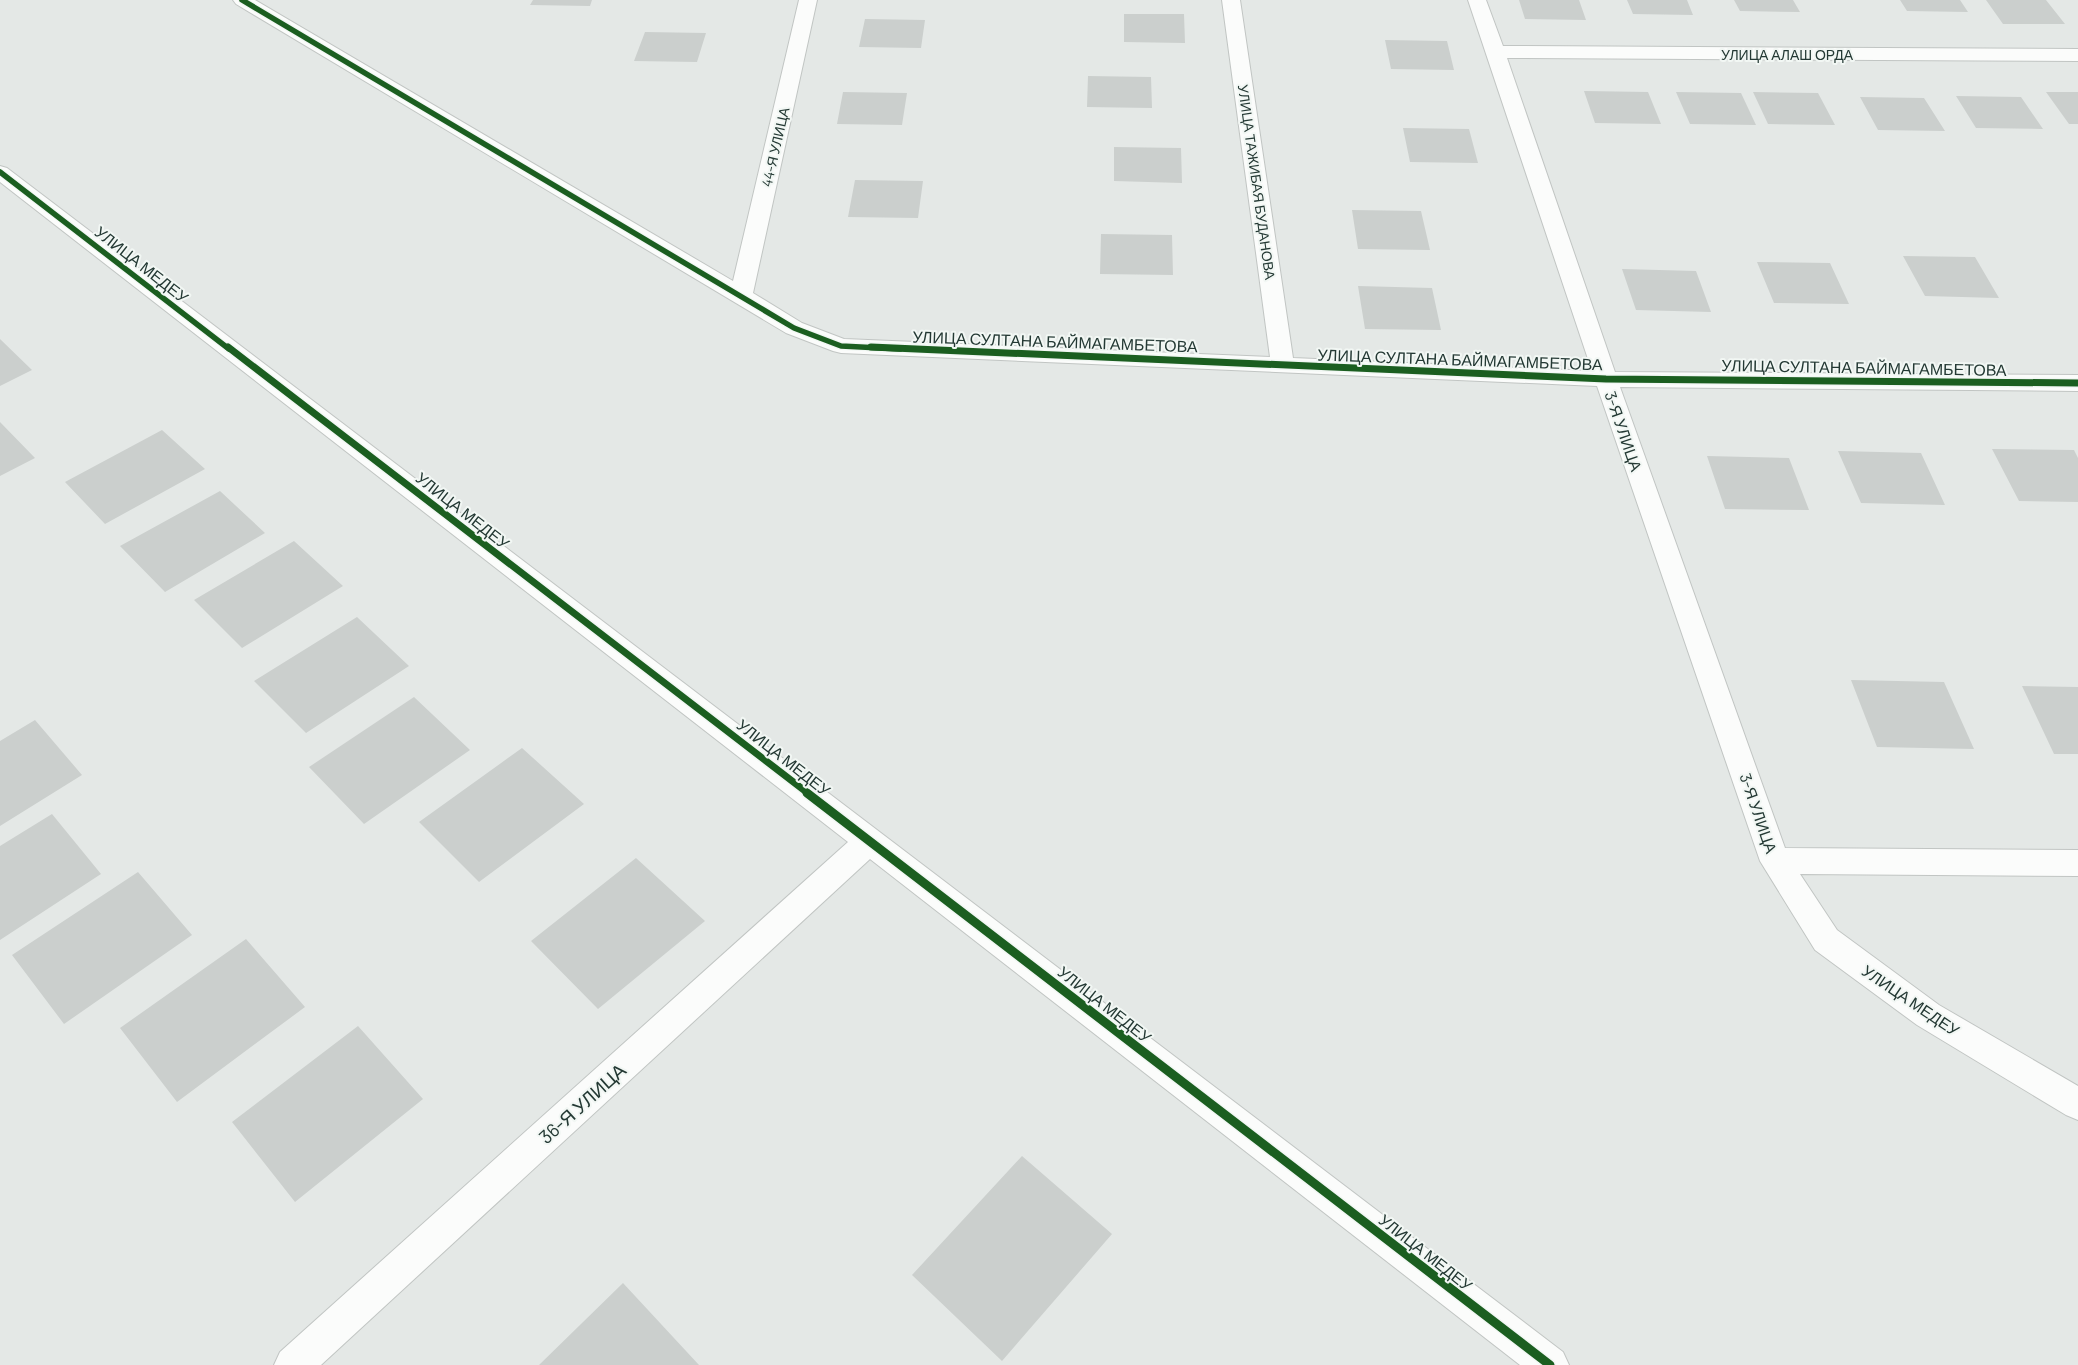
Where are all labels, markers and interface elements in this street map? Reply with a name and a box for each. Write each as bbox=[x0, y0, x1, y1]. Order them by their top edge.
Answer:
street label: УЛИЦА АЛАШ ОРДА bbox=[1721, 46, 1854, 63]
street label: УЛИЦА ТАЖИБАЯ БУДАНОВА bbox=[1235, 83, 1279, 281]
street label: 44-Я УЛИЦА bbox=[758, 105, 793, 188]
street label: УЛИЦА МЕДЕУ bbox=[92, 222, 193, 307]
street label: УЛИЦА СУЛТАНА БАЙМАГАМБЕТОВА bbox=[912, 327, 1198, 355]
street label: УЛИЦА СУЛТАНА БАЙМАГАМБЕТОВА bbox=[1317, 345, 1603, 373]
street label: УЛИЦА СУЛТАНА БАЙМАГАМБЕТОВА bbox=[1721, 355, 2007, 379]
street label: 3-Я УЛИЦА bbox=[1601, 388, 1647, 474]
street label: УЛИЦА МЕДЕУ bbox=[413, 468, 514, 553]
street label: УЛИЦА МЕДЕУ bbox=[734, 715, 835, 800]
street label: 3-Я УЛИЦА bbox=[1736, 770, 1782, 856]
street label: УЛИЦА МЕДЕУ bbox=[1859, 961, 1964, 1040]
street label: УЛИЦА МЕДЕУ bbox=[1055, 962, 1156, 1047]
street label: 36-Я УЛИЦА bbox=[534, 1058, 630, 1148]
street label: УЛИЦА МЕДЕУ bbox=[1376, 1210, 1477, 1295]

